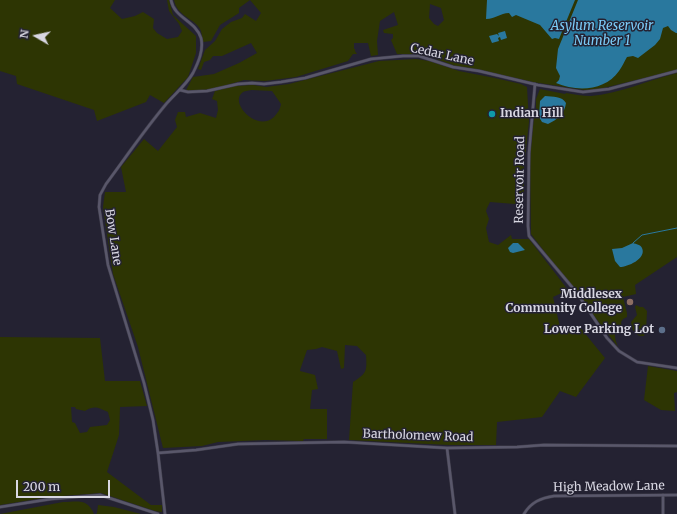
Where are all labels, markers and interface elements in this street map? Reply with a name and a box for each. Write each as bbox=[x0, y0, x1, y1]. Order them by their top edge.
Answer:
north arrow bbox=[16, 16, 56, 56]
water label: Asylum Reservoir Number 1 bbox=[551, 18, 653, 49]
text: N bbox=[17, 29, 32, 40]
street label: Cedar Lane bbox=[409, 41, 475, 69]
place label: Indian Hill bbox=[500, 107, 564, 121]
marker: Indian Hill bbox=[487, 109, 497, 119]
street label: Reservoir Road bbox=[512, 136, 528, 224]
street label: Bow Lane bbox=[101, 208, 125, 266]
place label: Middlesex Community College bbox=[506, 288, 622, 316]
marker: Middlesex Community College bbox=[625, 297, 635, 307]
place label: Lower Parking Lot bbox=[544, 323, 654, 337]
marker: Lower Parking Lot bbox=[657, 325, 667, 335]
street label: Bartholomew Road bbox=[362, 427, 474, 445]
scale bar bbox=[18, 472, 112, 498]
text: 200 m bbox=[23, 479, 60, 494]
street label: High Meadow Lane bbox=[553, 479, 665, 495]

